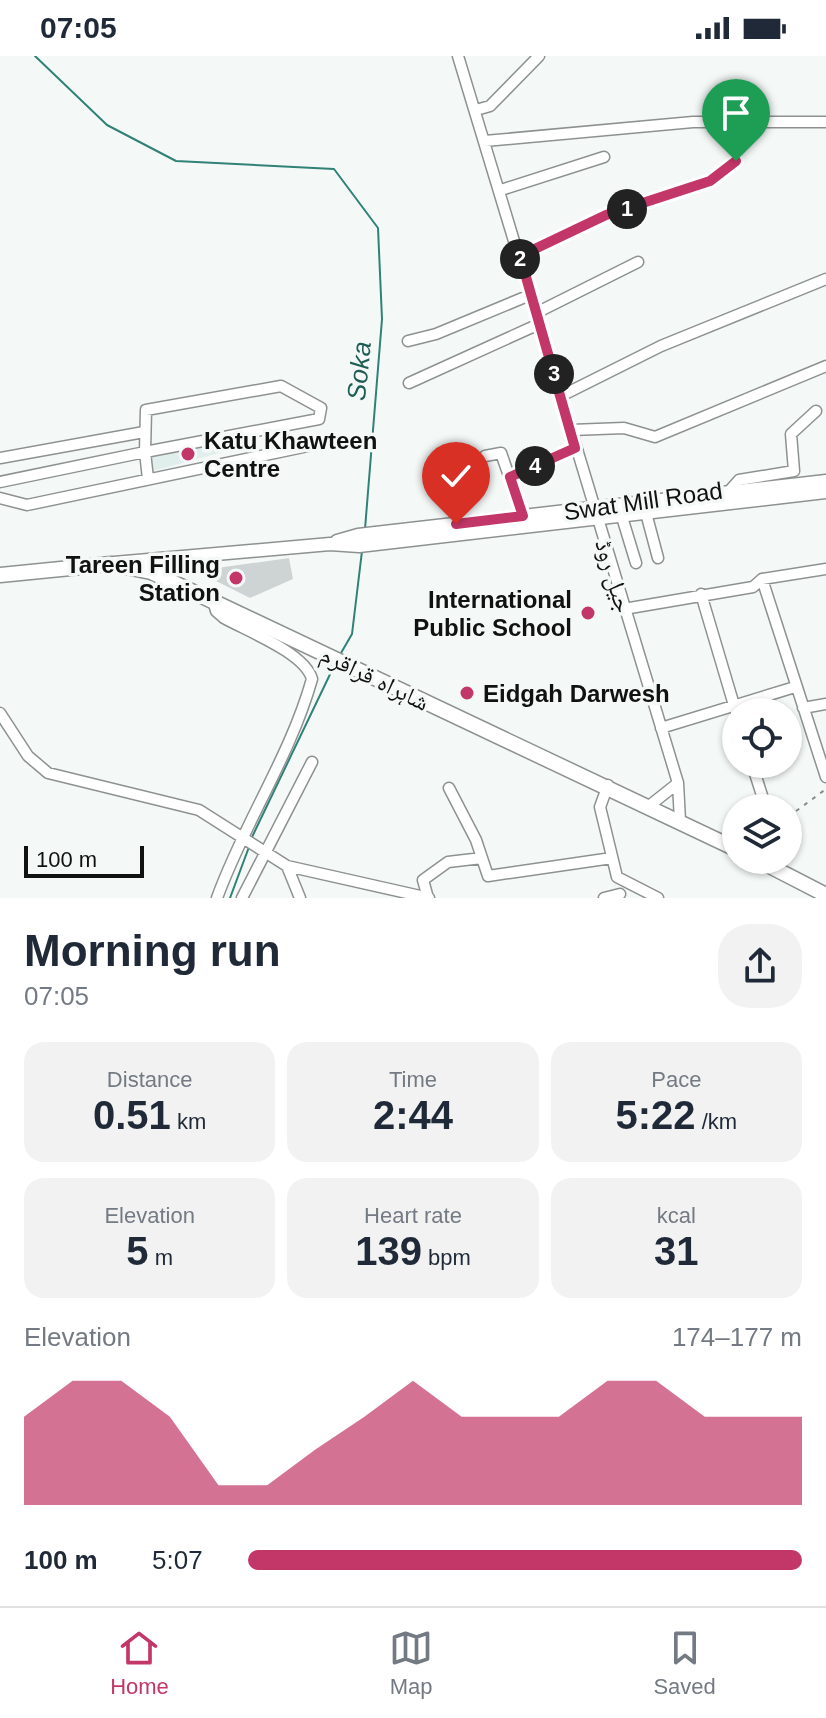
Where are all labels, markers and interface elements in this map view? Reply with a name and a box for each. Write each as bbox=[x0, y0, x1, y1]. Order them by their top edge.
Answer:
text: 07:05 bbox=[40, 11, 117, 44]
pin bbox=[702, 79, 770, 161]
icon: arrive bbox=[714, 91, 758, 135]
pin: 1 bbox=[607, 189, 647, 229]
text: 1 bbox=[621, 196, 633, 221]
pin: 2 bbox=[500, 239, 540, 279]
text: 2 bbox=[514, 246, 526, 271]
water label: Soka bbox=[341, 340, 377, 402]
pin: 3 bbox=[534, 354, 574, 394]
text: 3 bbox=[548, 361, 560, 386]
place label: Katu Khawteen Centre bbox=[204, 427, 377, 482]
pin bbox=[422, 442, 490, 524]
marker: Katu Khawteen Centre bbox=[179, 445, 197, 463]
pin: 4 bbox=[515, 446, 555, 486]
text: 4 bbox=[529, 453, 541, 478]
icon: check bbox=[434, 454, 478, 498]
street label: Swat Mill Road bbox=[562, 476, 724, 526]
street label: جیل روڈ bbox=[589, 536, 638, 616]
place label: Tareen Filling Station bbox=[66, 551, 220, 606]
marker: Tareen Filling Station bbox=[227, 569, 245, 587]
place label: International Public School bbox=[413, 586, 572, 641]
marker: International Public School bbox=[579, 604, 597, 622]
street label: شاہراہ قراقرم bbox=[315, 640, 434, 719]
place label: Eidgah Darwesh bbox=[483, 680, 670, 707]
marker: Eidgah Darwesh bbox=[458, 684, 476, 702]
map controls bbox=[722, 698, 802, 874]
button: locate bbox=[722, 698, 802, 778]
button: layers bbox=[722, 794, 802, 874]
scale bar bbox=[24, 842, 144, 878]
text: 100 m bbox=[36, 847, 97, 872]
button: share bbox=[718, 924, 802, 1008]
text: Morning run bbox=[24, 926, 281, 975]
text: 07:05 bbox=[24, 981, 89, 1011]
text: Distance bbox=[107, 1067, 192, 1092]
text: Time bbox=[389, 1067, 437, 1092]
text: Pace bbox=[651, 1067, 701, 1092]
text: 0.51 bbox=[93, 1093, 171, 1137]
text: 2:44 bbox=[373, 1093, 453, 1137]
text: 5:22 bbox=[616, 1093, 696, 1137]
text: km bbox=[171, 1109, 206, 1134]
text: /km bbox=[696, 1109, 737, 1134]
text: Elevation bbox=[104, 1203, 195, 1228]
text: Heart rate bbox=[364, 1203, 462, 1228]
text: kcal bbox=[657, 1203, 696, 1228]
text: 5 bbox=[126, 1229, 149, 1273]
text: 139 bbox=[355, 1229, 422, 1273]
text: 31 bbox=[654, 1229, 699, 1273]
text: m bbox=[149, 1245, 173, 1270]
text: bpm bbox=[422, 1245, 471, 1270]
text: Elevation bbox=[24, 1322, 131, 1352]
text: 174–177 m bbox=[672, 1322, 802, 1352]
text: 100 m bbox=[24, 1545, 98, 1575]
text: 5:07 bbox=[152, 1545, 203, 1575]
tab: Home bbox=[110, 1626, 169, 1700]
tab: Map bbox=[389, 1626, 433, 1700]
tab: Saved bbox=[653, 1626, 716, 1700]

